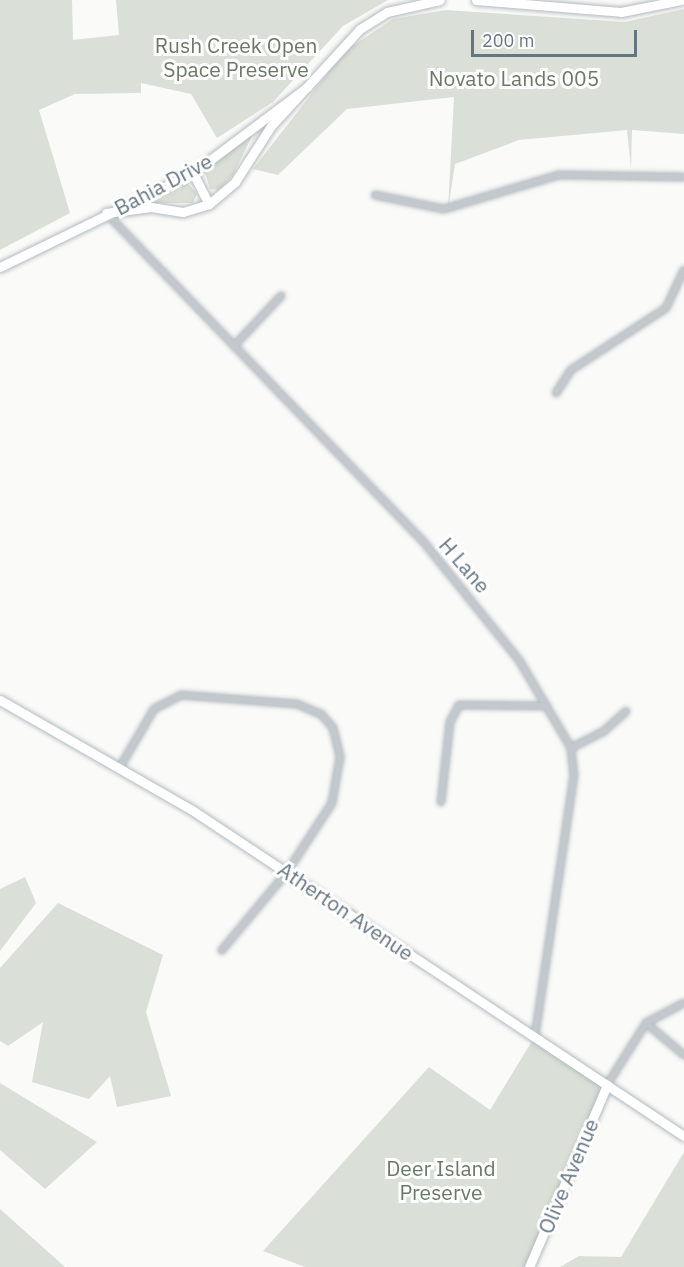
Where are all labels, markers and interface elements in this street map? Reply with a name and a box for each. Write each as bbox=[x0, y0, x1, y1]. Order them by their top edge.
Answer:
scale bar bbox=[474, 18, 640, 56]
text: 200 m bbox=[482, 29, 534, 52]
park label: Rush Creek Open Space Preserve bbox=[155, 32, 317, 82]
park label: Novato Lands 005 bbox=[429, 65, 599, 91]
street label: Bahia Drive bbox=[110, 148, 216, 220]
street label: H Lane bbox=[434, 532, 496, 598]
street label: Atherton Avenue bbox=[273, 856, 419, 966]
street label: Olive Avenue bbox=[532, 1115, 604, 1237]
park label: Deer Island Preserve bbox=[386, 1155, 496, 1205]

